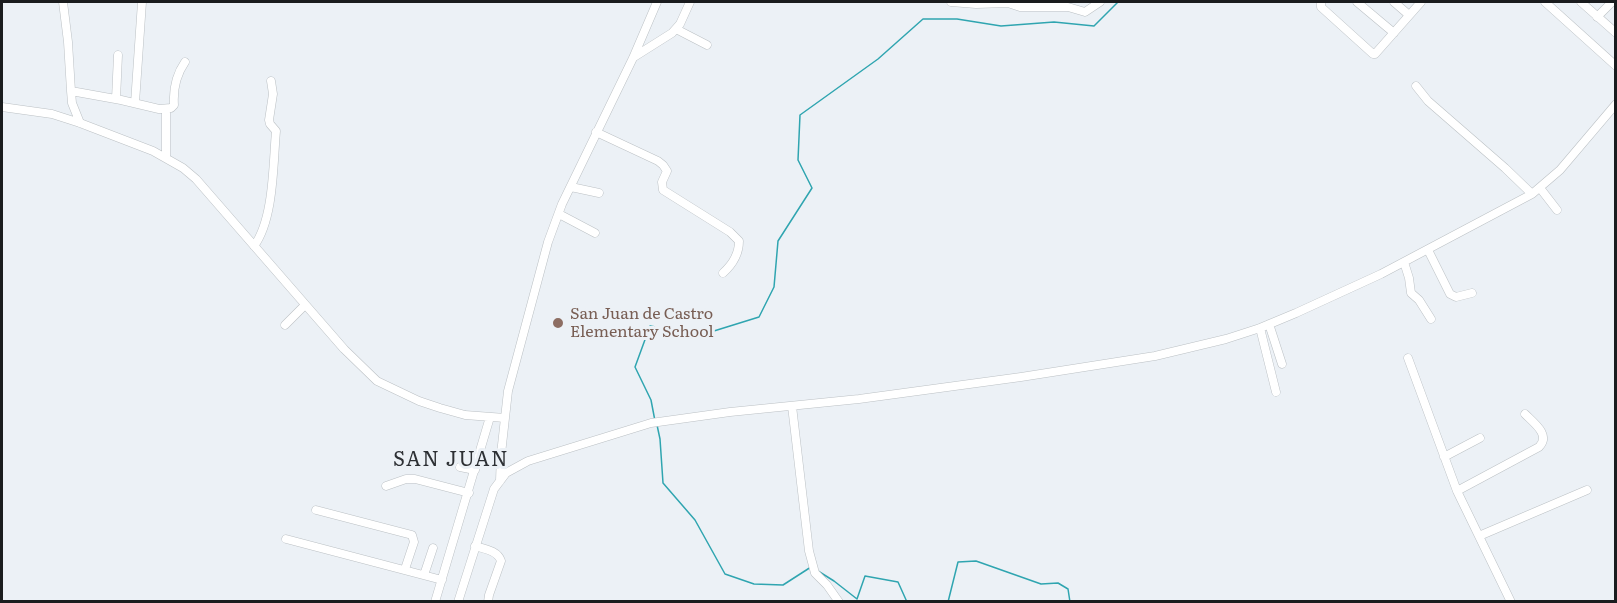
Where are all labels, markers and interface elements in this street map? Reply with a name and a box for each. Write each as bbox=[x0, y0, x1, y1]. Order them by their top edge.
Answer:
place label: San Juan de Castro Elementary School bbox=[570, 304, 714, 342]
marker: San Juan de Castro Elementary School bbox=[551, 316, 565, 330]
district label: SAN JUAN bbox=[393, 448, 509, 472]

